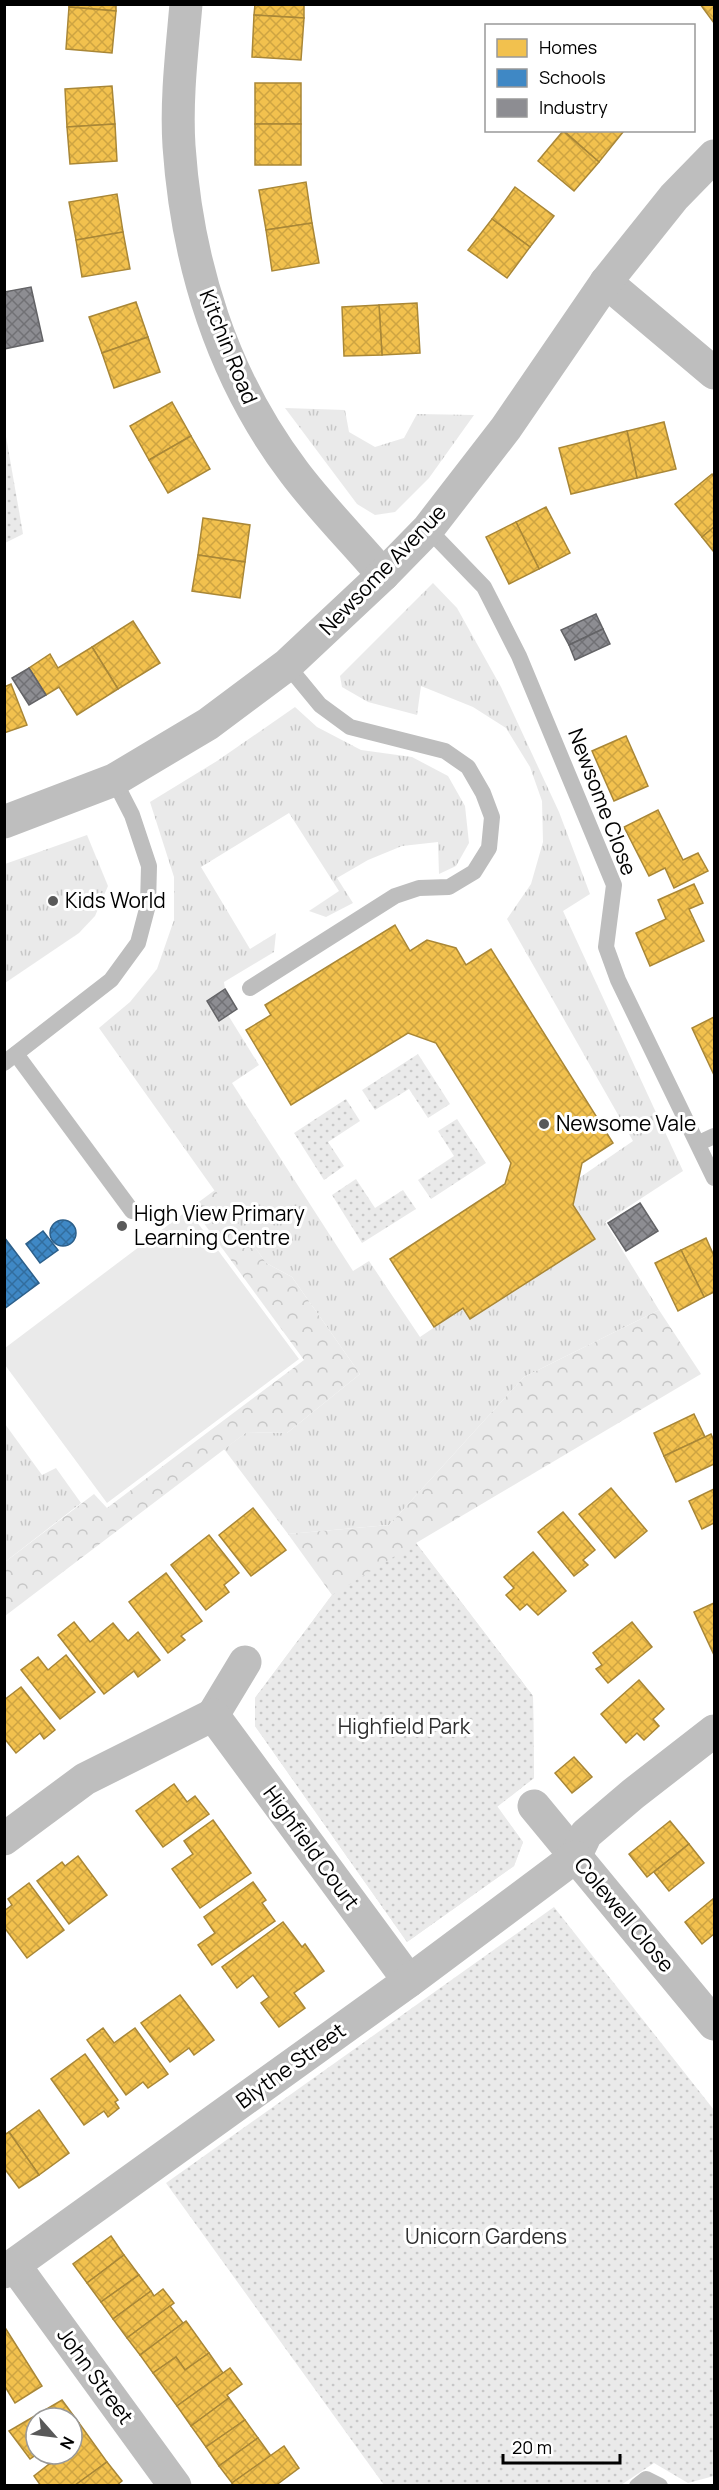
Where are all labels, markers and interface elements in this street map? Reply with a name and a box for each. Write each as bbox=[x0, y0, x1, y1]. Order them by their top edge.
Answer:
legend bbox=[485, 24, 695, 132]
text: Homes bbox=[539, 35, 597, 59]
text: Schools bbox=[539, 65, 606, 89]
text: Industry bbox=[539, 95, 608, 119]
street label: Kitchin Road bbox=[193, 285, 265, 408]
street label: Newsome Avenue bbox=[313, 498, 452, 641]
street label: Newsome Close bbox=[562, 724, 644, 879]
place label: Kids World bbox=[65, 886, 166, 914]
marker: Kids World bbox=[46, 894, 60, 908]
place label: Newsome Vale bbox=[556, 1109, 696, 1137]
marker: Newsome Vale bbox=[537, 1117, 551, 1131]
place label: High View Primary Learning Centre bbox=[134, 1199, 305, 1251]
marker: High View Primary Learning Centre bbox=[115, 1219, 129, 1233]
park label: Highfield Park bbox=[338, 1712, 471, 1740]
street label: Highfield Court bbox=[257, 1780, 366, 1915]
street label: Colewell Close bbox=[568, 1851, 681, 1978]
street label: Blythe Street bbox=[230, 2016, 351, 2114]
park label: Unicorn Gardens bbox=[405, 2222, 567, 2250]
street label: John Street bbox=[51, 2321, 140, 2429]
north arrow bbox=[24, 2406, 84, 2466]
scale bar bbox=[503, 2427, 620, 2465]
text: N bbox=[55, 2433, 80, 2453]
text: 20 m bbox=[512, 2435, 552, 2459]

